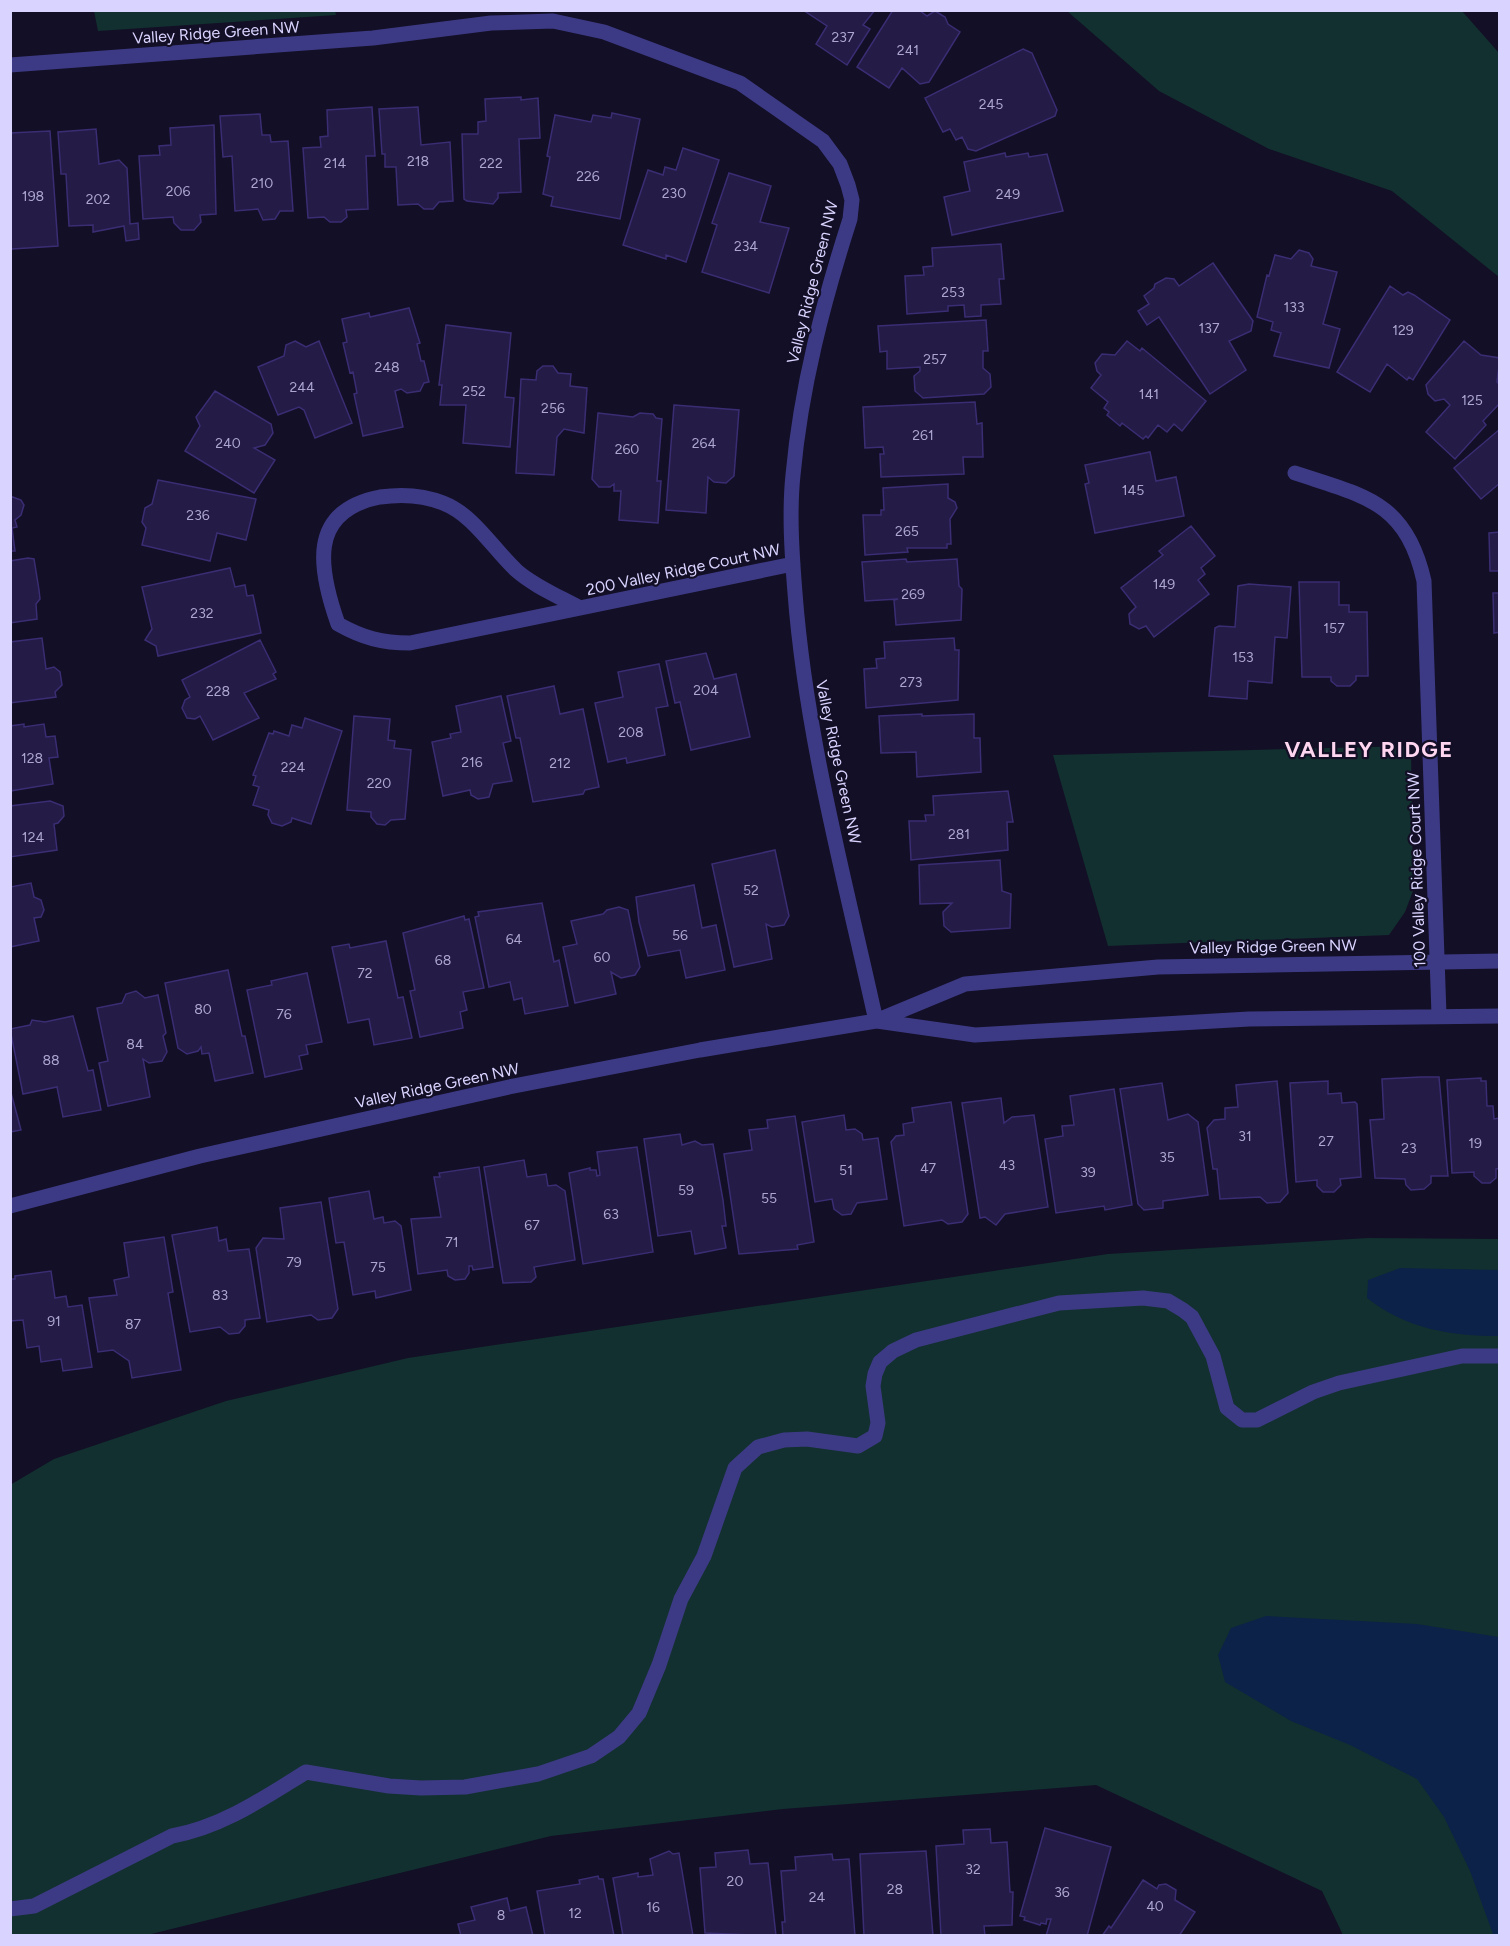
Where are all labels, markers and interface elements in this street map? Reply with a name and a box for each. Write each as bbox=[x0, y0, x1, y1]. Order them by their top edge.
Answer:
street label: Valley Ridge Green NW bbox=[132, 17, 301, 48]
house number: 237 bbox=[832, 29, 855, 46]
house number: 241 bbox=[897, 42, 919, 59]
house number: 245 bbox=[979, 96, 1003, 113]
house number: 218 bbox=[407, 153, 429, 170]
house number: 214 bbox=[324, 155, 346, 172]
house number: 222 bbox=[479, 155, 503, 172]
house number: 226 bbox=[576, 168, 600, 185]
house number: 210 bbox=[251, 175, 273, 192]
house number: 206 bbox=[166, 183, 190, 200]
house number: 230 bbox=[662, 185, 686, 202]
house number: 249 bbox=[996, 186, 1020, 203]
house number: 198 bbox=[22, 188, 44, 205]
house number: 202 bbox=[86, 191, 110, 208]
street label: Valley Ridge Green NW bbox=[783, 198, 842, 366]
house number: 234 bbox=[734, 238, 758, 255]
house number: 253 bbox=[941, 284, 965, 301]
house number: 133 bbox=[1283, 299, 1305, 316]
house number: 137 bbox=[1199, 320, 1220, 337]
house number: 129 bbox=[1392, 322, 1414, 339]
house number: 257 bbox=[923, 351, 947, 368]
house number: 248 bbox=[374, 359, 400, 376]
house number: 244 bbox=[289, 379, 315, 396]
house number: 252 bbox=[462, 383, 486, 400]
house number: 141 bbox=[1139, 386, 1159, 403]
house number: 125 bbox=[1461, 392, 1483, 409]
house number: 256 bbox=[541, 400, 565, 417]
house number: 261 bbox=[912, 427, 934, 444]
house number: 240 bbox=[215, 435, 241, 452]
house number: 264 bbox=[692, 435, 717, 452]
house number: 260 bbox=[615, 441, 639, 458]
house number: 145 bbox=[1122, 482, 1144, 499]
house number: 236 bbox=[186, 507, 210, 524]
house number: 265 bbox=[895, 523, 919, 540]
street label: 200 Valley Ridge Court NW bbox=[584, 539, 783, 599]
house number: 149 bbox=[1153, 576, 1175, 593]
house number: 269 bbox=[901, 586, 925, 603]
house number: 232 bbox=[190, 605, 214, 622]
house number: 157 bbox=[1323, 620, 1345, 637]
house number: 153 bbox=[1232, 649, 1254, 666]
house number: 273 bbox=[900, 674, 922, 691]
street label: Valley Ridge Green NW bbox=[812, 678, 865, 847]
house number: 204 bbox=[693, 682, 719, 699]
house number: 228 bbox=[206, 683, 230, 700]
house number: 208 bbox=[618, 724, 644, 741]
district label: VALLEY RIDGE bbox=[1284, 736, 1454, 763]
house number: 128 bbox=[21, 750, 43, 767]
house number: 216 bbox=[461, 754, 483, 771]
house number: 212 bbox=[549, 755, 571, 772]
house number: 224 bbox=[281, 759, 305, 776]
street label: 100 Valley Ridge Court NW bbox=[1404, 771, 1429, 968]
house number: 220 bbox=[367, 775, 391, 792]
house number: 281 bbox=[948, 826, 970, 843]
house number: 124 bbox=[22, 829, 44, 846]
house number: 52 bbox=[743, 882, 759, 899]
house number: 56 bbox=[672, 927, 688, 944]
house number: 64 bbox=[506, 931, 523, 948]
street label: Valley Ridge Green NW bbox=[1189, 936, 1357, 957]
house number: 60 bbox=[594, 949, 610, 966]
house number: 68 bbox=[435, 952, 451, 969]
house number: 72 bbox=[357, 965, 373, 982]
house number: 80 bbox=[194, 1001, 212, 1018]
house number: 76 bbox=[276, 1006, 292, 1023]
house number: 84 bbox=[126, 1036, 144, 1053]
house number: 88 bbox=[42, 1052, 60, 1069]
street label: Valley Ridge Green NW bbox=[353, 1059, 522, 1112]
house number: 31 bbox=[1238, 1128, 1252, 1145]
house number: 27 bbox=[1318, 1133, 1334, 1150]
house number: 19 bbox=[1468, 1135, 1482, 1152]
house number: 23 bbox=[1401, 1140, 1417, 1157]
house number: 35 bbox=[1159, 1149, 1175, 1166]
house number: 43 bbox=[999, 1157, 1015, 1174]
house number: 47 bbox=[920, 1160, 937, 1177]
house number: 51 bbox=[839, 1162, 853, 1179]
house number: 39 bbox=[1080, 1164, 1096, 1181]
house number: 59 bbox=[678, 1182, 694, 1199]
house number: 55 bbox=[761, 1190, 777, 1207]
house number: 63 bbox=[603, 1206, 619, 1223]
house number: 67 bbox=[524, 1217, 540, 1234]
house number: 71 bbox=[445, 1234, 459, 1251]
house number: 79 bbox=[286, 1254, 302, 1271]
house number: 75 bbox=[370, 1259, 386, 1276]
house number: 83 bbox=[212, 1287, 228, 1304]
house number: 91 bbox=[47, 1313, 61, 1330]
house number: 87 bbox=[125, 1316, 142, 1333]
house number: 32 bbox=[965, 1861, 981, 1878]
house number: 20 bbox=[727, 1873, 743, 1890]
house number: 28 bbox=[887, 1881, 903, 1898]
house number: 36 bbox=[1054, 1884, 1070, 1901]
house number: 24 bbox=[809, 1889, 826, 1906]
house number: 40 bbox=[1146, 1898, 1164, 1915]
house number: 16 bbox=[646, 1899, 660, 1916]
house number: 12 bbox=[568, 1905, 582, 1922]
house number: 8 bbox=[497, 1907, 505, 1924]

